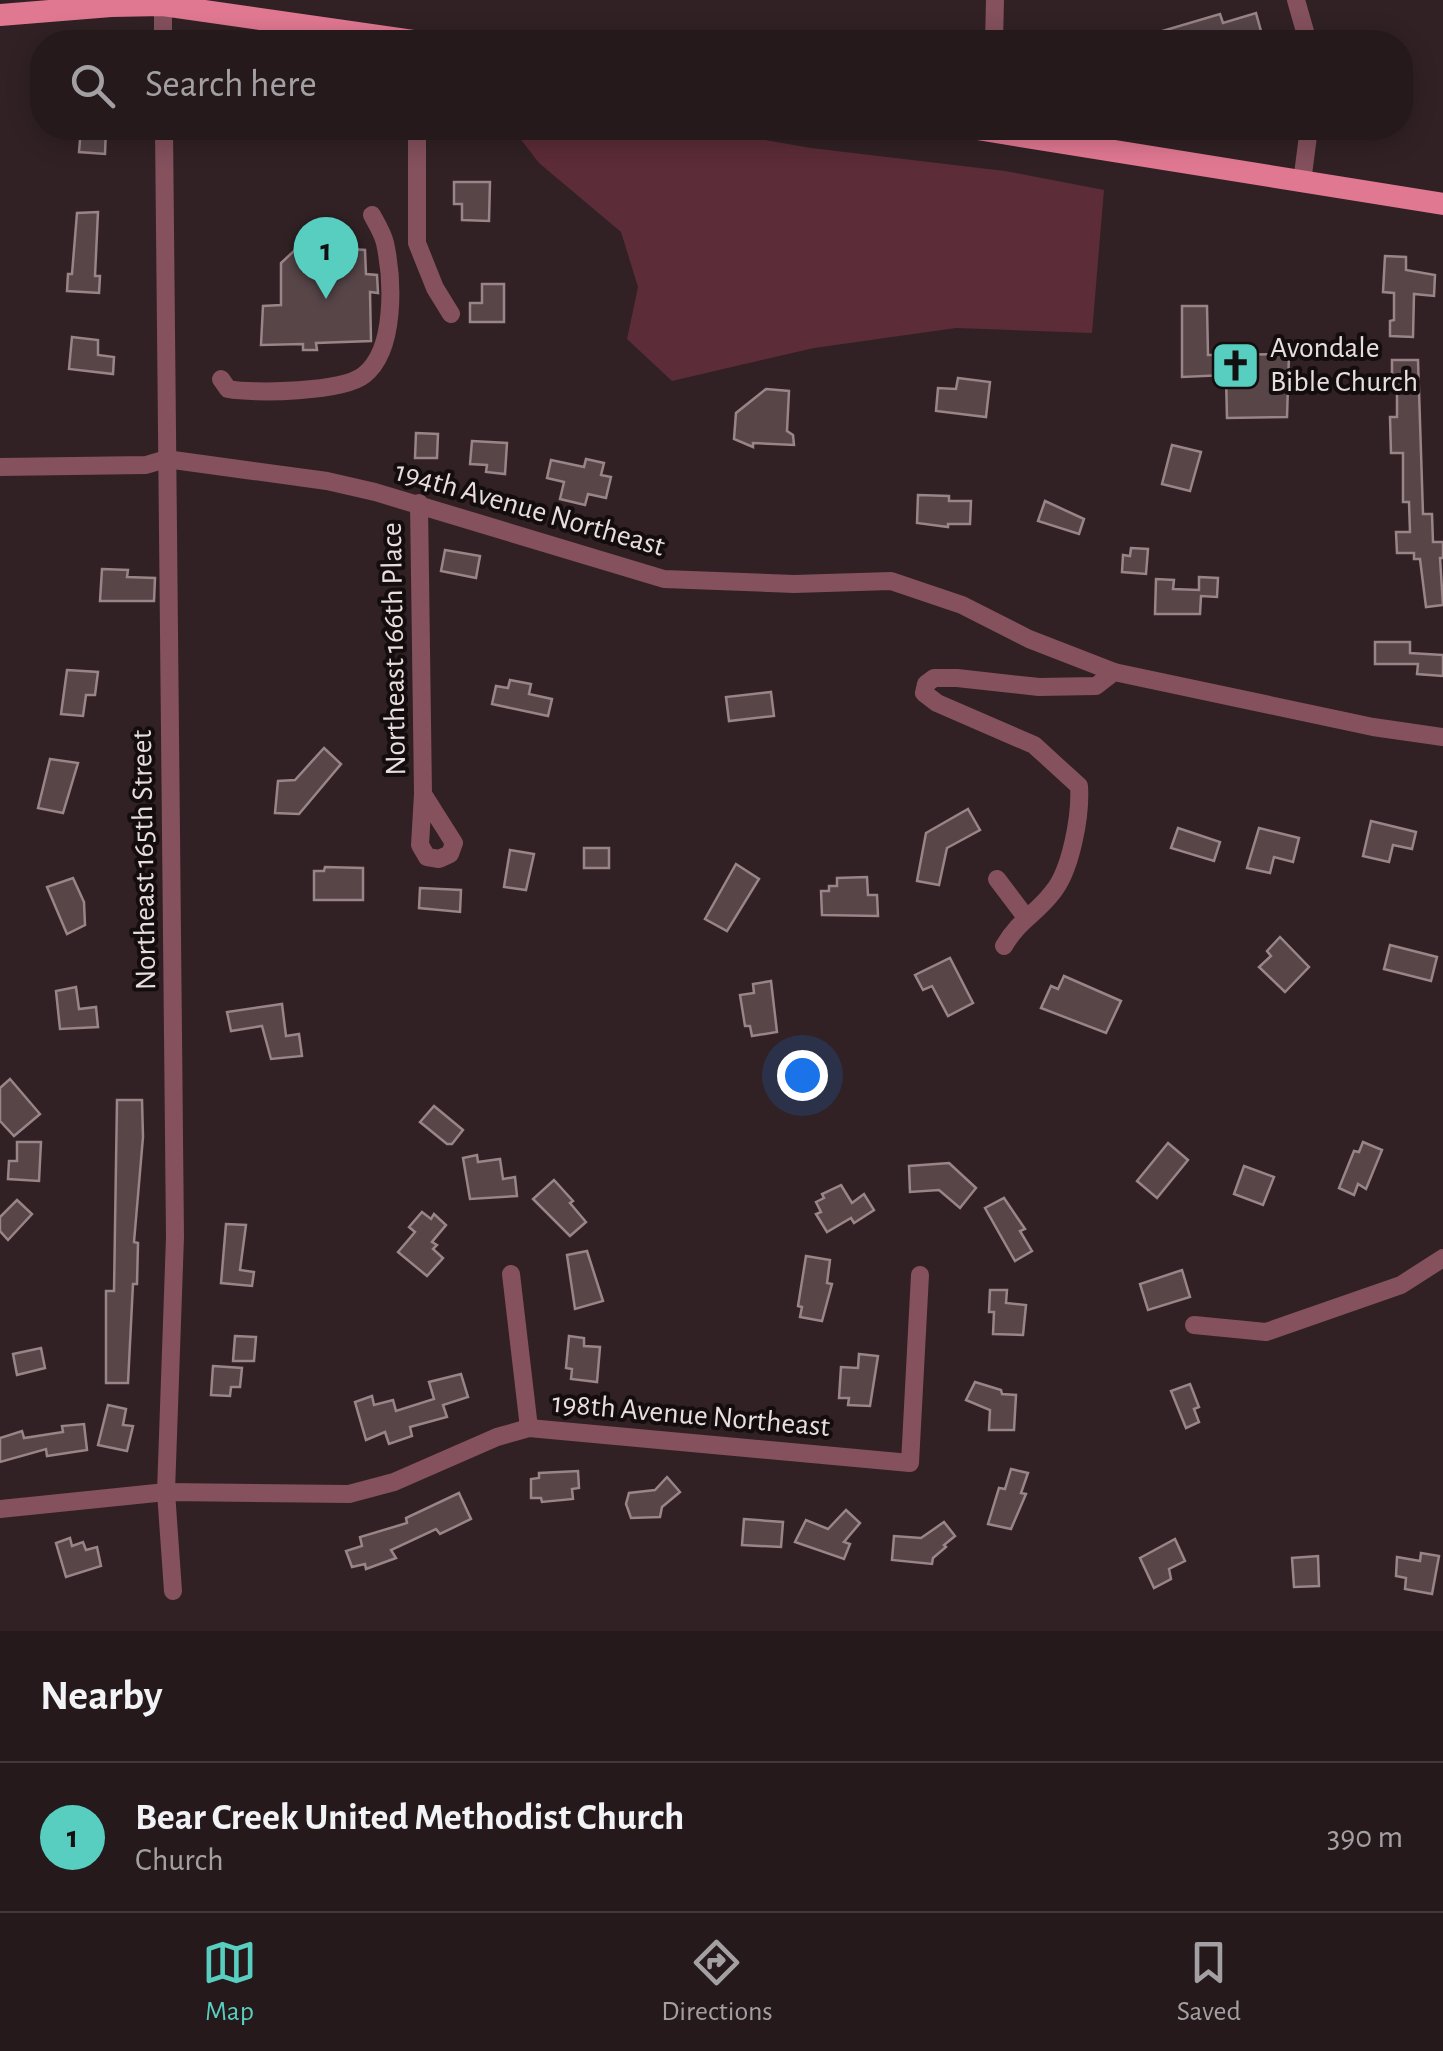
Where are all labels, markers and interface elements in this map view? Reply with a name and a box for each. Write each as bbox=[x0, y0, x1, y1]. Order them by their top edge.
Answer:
search box bbox=[30, 30, 1413, 140]
icon: search bbox=[65, 58, 120, 113]
text: Search here bbox=[145, 66, 317, 104]
pin: 1 bbox=[294, 216, 358, 299]
place label: Avondale Bible Church bbox=[1270, 333, 1418, 397]
church icon: Avondale Bible Church bbox=[1209, 339, 1261, 391]
street label: 194th Avenue Northeast bbox=[392, 456, 669, 562]
street label: Northeast 166th Place bbox=[377, 522, 411, 776]
street label: Northeast 165th Street bbox=[127, 729, 161, 990]
your location bbox=[777, 1050, 828, 1101]
street label: 198th Avenue Northeast bbox=[551, 1388, 832, 1442]
text: Nearby bbox=[40, 1675, 163, 1717]
text: Bear Creek United Methodist Church bbox=[135, 1799, 684, 1837]
text: 1 bbox=[67, 1821, 78, 1853]
text: 390 m bbox=[1327, 1821, 1403, 1853]
text: Church bbox=[135, 1844, 224, 1876]
tab: Map bbox=[202, 1935, 257, 2029]
tab: Directions bbox=[661, 1935, 773, 2029]
tab: Saved bbox=[1177, 1935, 1241, 2029]

